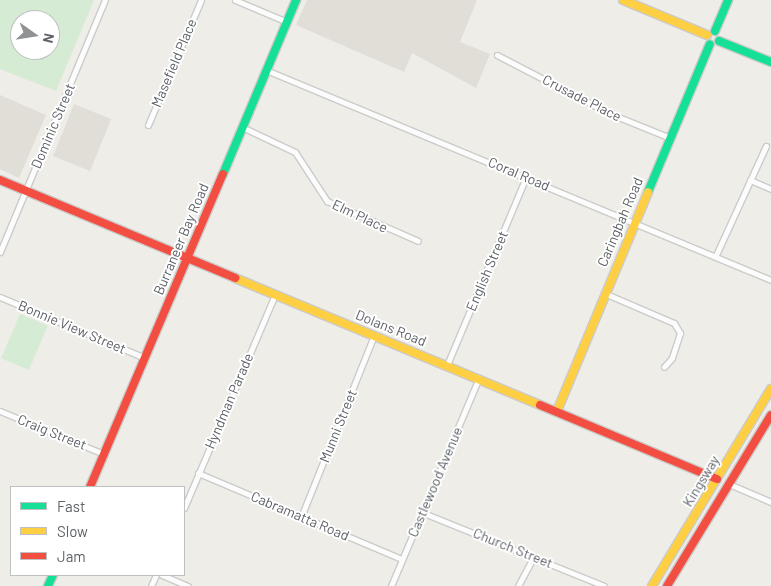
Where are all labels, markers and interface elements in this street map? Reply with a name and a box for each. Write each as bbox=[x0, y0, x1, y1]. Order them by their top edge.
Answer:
north arrow bbox=[10, 10, 60, 60]
street label: Masefield Place bbox=[148, 16, 200, 110]
text: N bbox=[40, 32, 58, 45]
street label: Crusade Place bbox=[540, 71, 624, 125]
street label: Dominic Street bbox=[28, 81, 78, 171]
street label: Coral Road bbox=[486, 154, 552, 194]
street label: Caringbah Road bbox=[594, 175, 646, 269]
street label: Burraneer Bay Road bbox=[150, 181, 212, 297]
street label: Elm Place bbox=[330, 196, 390, 236]
street label: English Street bbox=[463, 228, 511, 314]
street label: Bonnie View Street bbox=[16, 297, 128, 357]
street label: Dolans Road bbox=[353, 306, 429, 350]
street label: Hyndman Parade bbox=[201, 351, 257, 451]
street label: Munni Street bbox=[316, 387, 360, 465]
street label: Craig Street bbox=[15, 411, 89, 453]
street label: Castlewood Avenue bbox=[404, 424, 466, 540]
street label: Kingsway bbox=[679, 452, 723, 510]
legend bbox=[10, 486, 185, 576]
street label: Cabramatta Road bbox=[248, 488, 352, 544]
text: Fast bbox=[57, 497, 85, 515]
text: Slow bbox=[57, 522, 88, 540]
street label: Church Street bbox=[471, 524, 555, 572]
text: Jam bbox=[57, 547, 86, 565]

